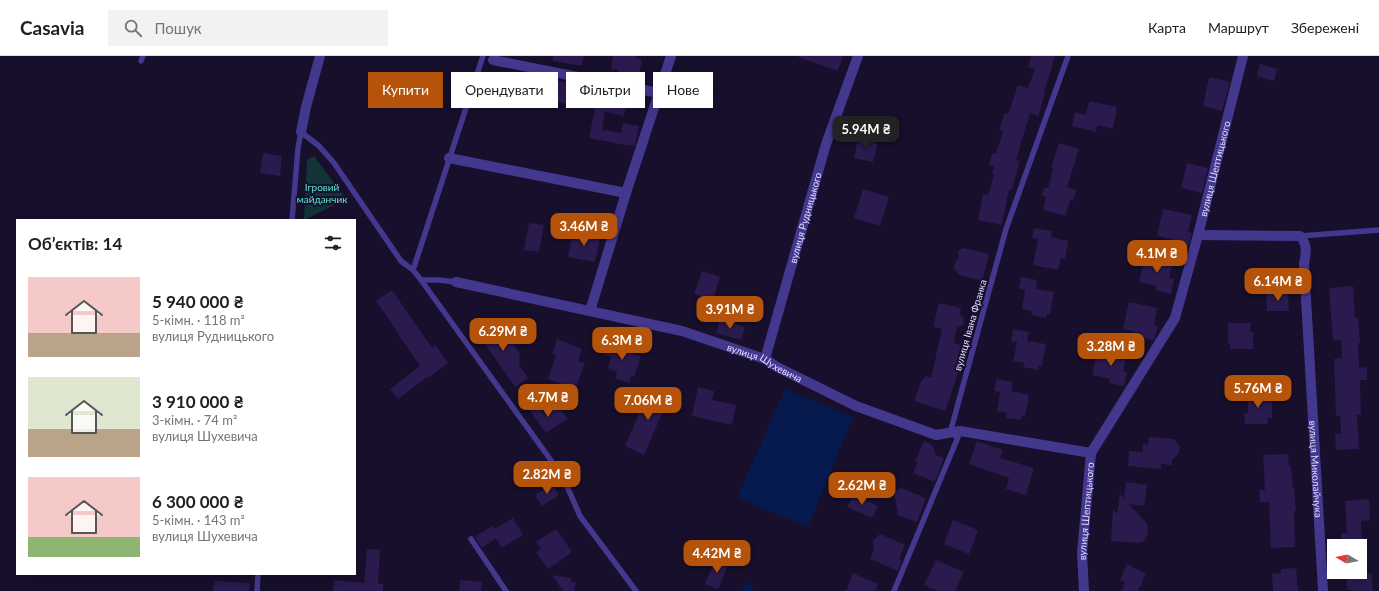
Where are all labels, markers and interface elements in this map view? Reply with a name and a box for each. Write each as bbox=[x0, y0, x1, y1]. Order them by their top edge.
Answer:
search box bbox=[108, 10, 388, 46]
text: Casavia bbox=[20, 16, 84, 39]
icon: search bbox=[122, 17, 144, 39]
text: Пошук bbox=[154, 19, 202, 37]
text: Карта bbox=[1148, 19, 1186, 36]
text: Маршрут bbox=[1208, 19, 1269, 36]
text: Збережені bbox=[1291, 19, 1359, 36]
chip: Купити bbox=[368, 72, 443, 108]
chip: Орендувати bbox=[451, 72, 558, 108]
chip: Фільтри bbox=[566, 72, 645, 108]
chip: Нове bbox=[653, 72, 713, 108]
pin: 5.94M ₴ bbox=[829, 116, 903, 150]
street label: вулиця Шептицького bbox=[1197, 119, 1233, 218]
text: 5.94M ₴ bbox=[841, 121, 891, 137]
street label: вулиця Рудницького bbox=[787, 170, 824, 264]
park label: Ігровий майданчик bbox=[297, 181, 348, 205]
pin: 3.46M ₴ bbox=[547, 213, 621, 247]
text: 3.46M ₴ bbox=[559, 218, 609, 234]
icon: filters bbox=[322, 232, 344, 254]
text: Об’єктів: 14 bbox=[28, 233, 122, 254]
pin: 4.1M ₴ bbox=[1124, 240, 1190, 274]
text: 4.1M ₴ bbox=[1136, 245, 1178, 261]
pin: 6.14M ₴ bbox=[1241, 268, 1315, 302]
text: 6.14M ₴ bbox=[1253, 273, 1303, 289]
street label: вулиця Івана Франка bbox=[951, 278, 989, 372]
text: 5 940 000 ₴ bbox=[152, 291, 244, 312]
icon: home bbox=[60, 293, 108, 341]
pin: 3.91M ₴ bbox=[693, 296, 767, 330]
text: 3.91M ₴ bbox=[705, 301, 755, 317]
text: 5-кімн. · 118 m² bbox=[152, 312, 245, 328]
pin: 6.29M ₴ bbox=[466, 318, 540, 352]
text: 6.29M ₴ bbox=[478, 323, 528, 339]
pin: 6.3M ₴ bbox=[589, 327, 655, 361]
text: вулиця Рудницького bbox=[152, 328, 274, 344]
text: 6.3M ₴ bbox=[601, 332, 643, 348]
pin: 3.28M ₴ bbox=[1074, 333, 1148, 367]
text: 3.28M ₴ bbox=[1086, 338, 1136, 354]
street label: вулиця Шухевича bbox=[726, 341, 804, 385]
pin: 5.76M ₴ bbox=[1221, 375, 1295, 409]
text: 5.76M ₴ bbox=[1233, 380, 1283, 396]
pin: 4.7M ₴ bbox=[515, 384, 581, 418]
pin: 7.06M ₴ bbox=[611, 387, 685, 421]
text: 4.7M ₴ bbox=[527, 389, 569, 405]
text: 3 910 000 ₴ bbox=[152, 391, 244, 412]
text: 7.06M ₴ bbox=[623, 392, 673, 408]
icon: home bbox=[60, 393, 108, 441]
text: 3-кімн. · 74 m² bbox=[152, 412, 237, 428]
street label: вулиця Миколайчука bbox=[1307, 420, 1325, 518]
text: вулиця Шухевича bbox=[152, 428, 258, 444]
pin: 2.82M ₴ bbox=[510, 461, 584, 495]
street label: вулиця Шептицького bbox=[1076, 461, 1096, 560]
text: 2.82M ₴ bbox=[522, 466, 572, 482]
pin: 2.62M ₴ bbox=[825, 472, 899, 506]
text: 2.62M ₴ bbox=[837, 477, 887, 493]
text: 6 300 000 ₴ bbox=[152, 491, 244, 512]
icon: home bbox=[60, 493, 108, 541]
text: 5-кімн. · 143 m² bbox=[152, 512, 245, 528]
text: вулиця Шухевича bbox=[152, 528, 258, 544]
north arrow bbox=[1327, 539, 1367, 579]
map controls bbox=[1327, 539, 1367, 579]
pin: 4.42M ₴ bbox=[680, 540, 754, 574]
text: 4.42M ₴ bbox=[692, 545, 742, 561]

